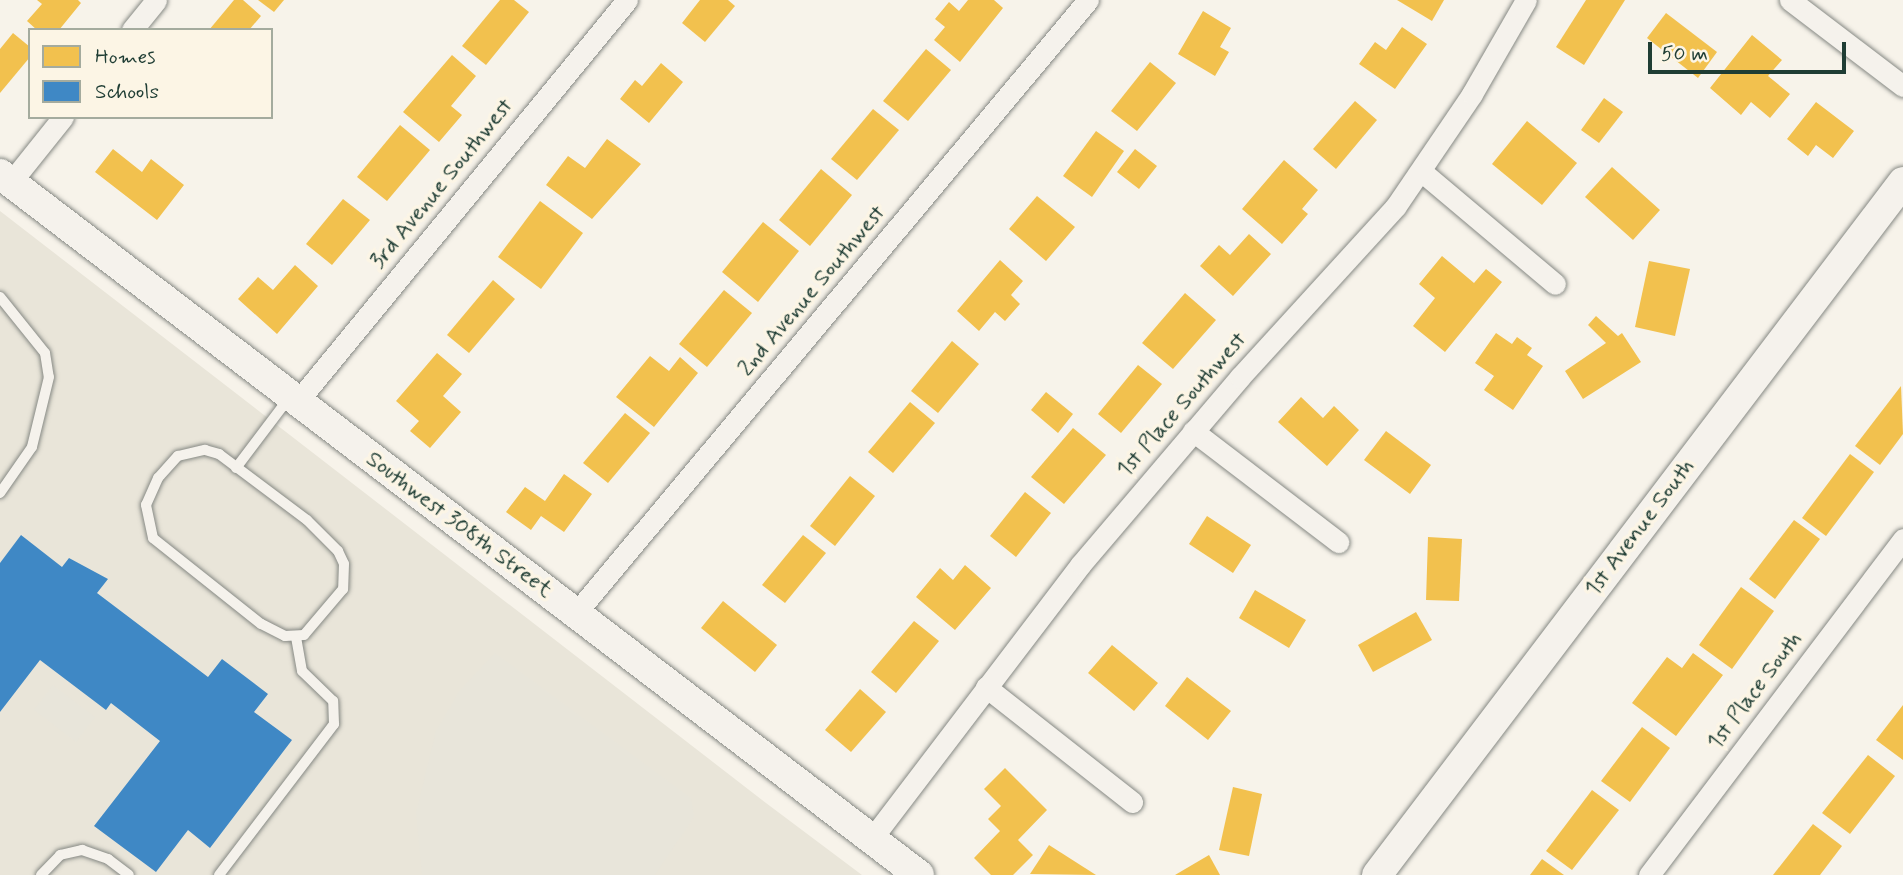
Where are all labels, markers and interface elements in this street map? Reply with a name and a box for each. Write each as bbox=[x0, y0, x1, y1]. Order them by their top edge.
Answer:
legend bbox=[28, 28, 273, 119]
scale bar bbox=[1651, 28, 1849, 72]
text: 50 m bbox=[1661, 40, 1708, 68]
text: Homes bbox=[95, 43, 155, 71]
text: Schools bbox=[95, 78, 159, 106]
street label: 3rd Avenue Southwest bbox=[366, 94, 518, 274]
street label: 2nd Avenue Southwest bbox=[733, 201, 891, 381]
street label: 1st Place Southwest bbox=[1112, 327, 1252, 483]
street label: Southwest 308th Street bbox=[360, 446, 558, 604]
street label: 1st Avenue South bbox=[1581, 456, 1699, 600]
street label: 1st Place South bbox=[1702, 627, 1808, 755]

